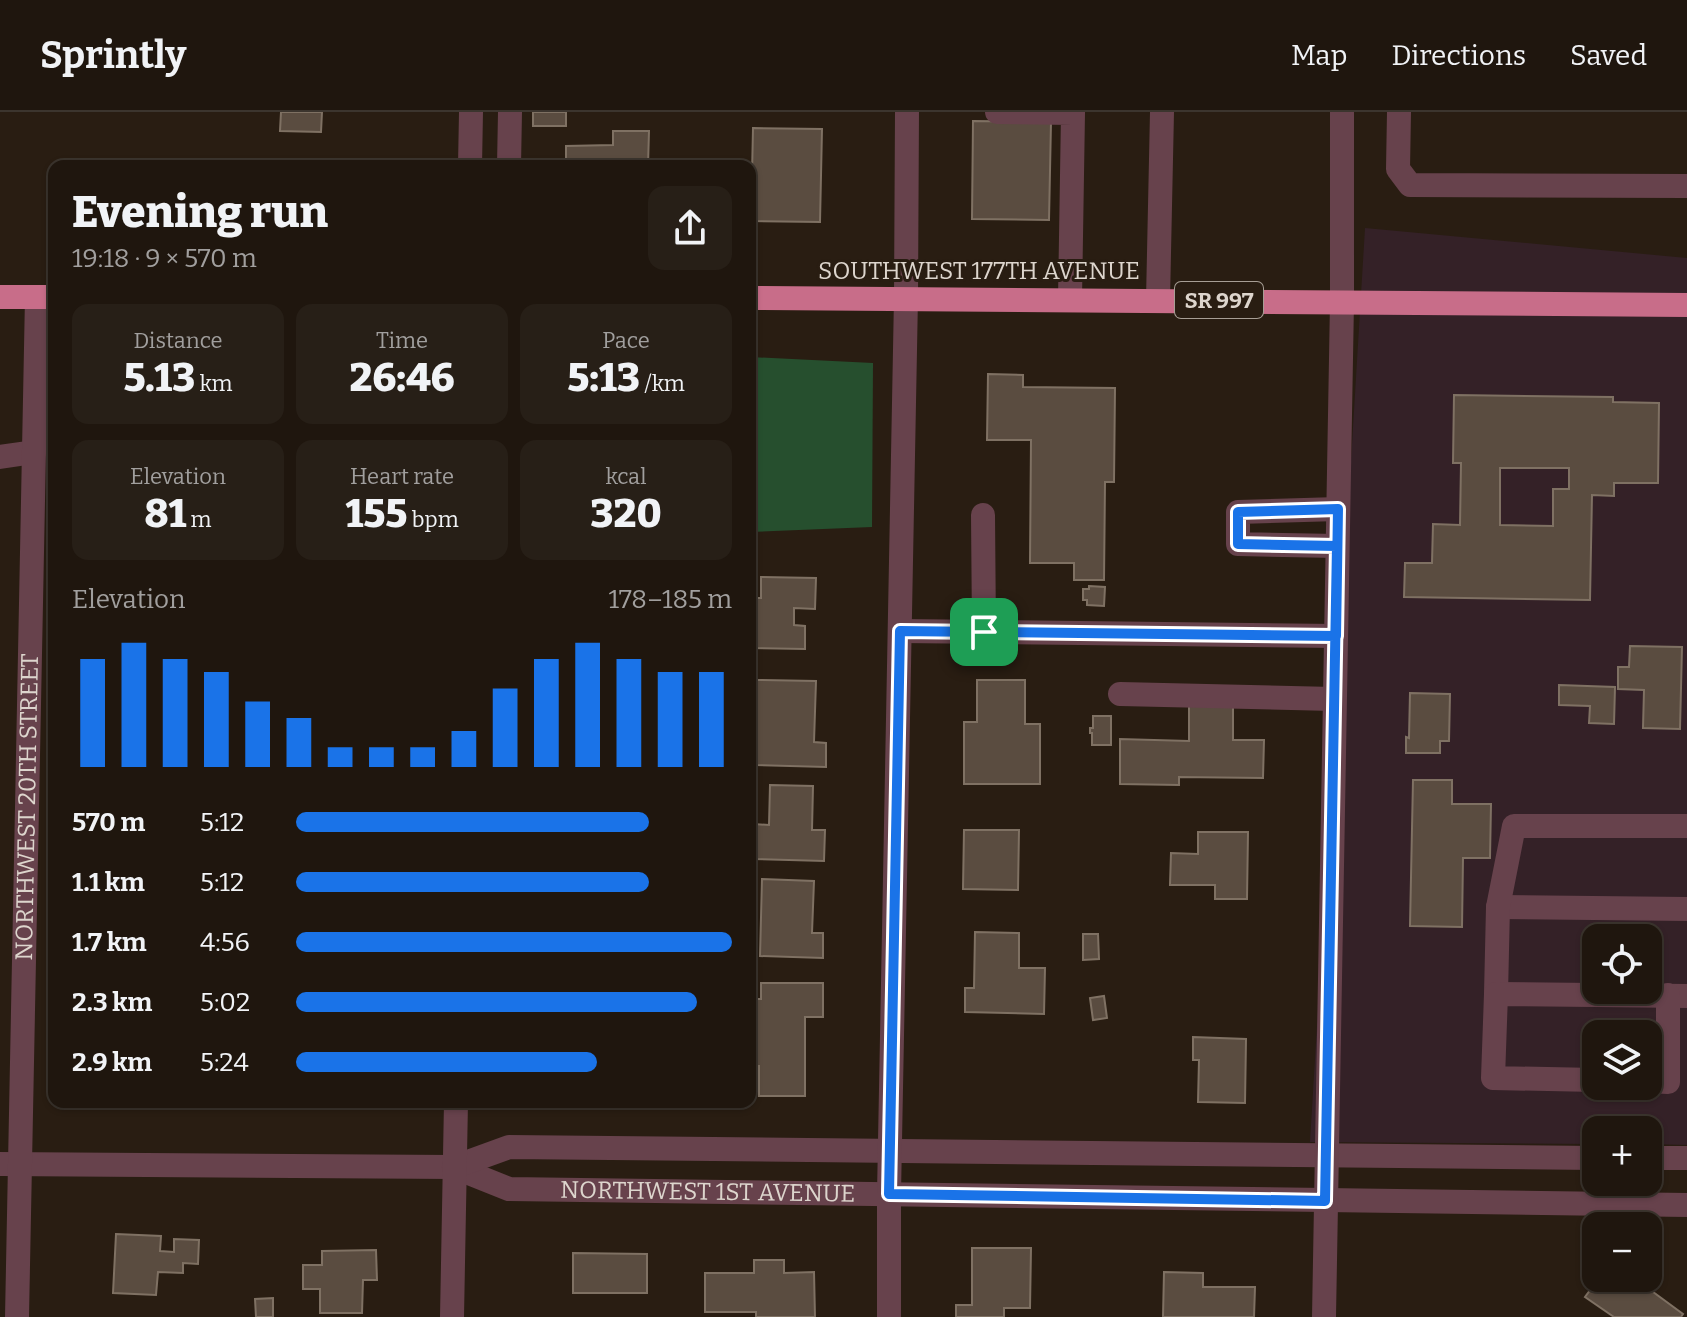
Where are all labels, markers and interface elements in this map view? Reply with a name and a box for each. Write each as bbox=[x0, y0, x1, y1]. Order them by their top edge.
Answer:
text: Sprintly bbox=[40, 32, 186, 78]
text: Map bbox=[1291, 39, 1347, 72]
text: Directions bbox=[1391, 39, 1526, 72]
text: Saved bbox=[1570, 39, 1647, 72]
text: Evening run bbox=[72, 186, 328, 239]
button: share bbox=[648, 186, 732, 270]
text: 19:18 · 9 × 570 m bbox=[72, 243, 257, 274]
street label: SOUTHWEST 177TH AVENUE bbox=[818, 257, 1140, 285]
road number: SR 997 bbox=[1175, 282, 1263, 318]
text: Distance bbox=[133, 327, 223, 354]
text: Time bbox=[376, 327, 428, 354]
text: Pace bbox=[602, 327, 650, 354]
text: 5.13 bbox=[123, 354, 195, 402]
text: 26:46 bbox=[350, 354, 454, 402]
text: 5:13 bbox=[567, 354, 640, 402]
text: km bbox=[195, 370, 233, 397]
text: /km bbox=[640, 370, 685, 397]
text: Elevation bbox=[130, 463, 226, 490]
text: Heart rate bbox=[350, 463, 454, 490]
text: kcal bbox=[606, 463, 646, 490]
text: 81 bbox=[144, 490, 186, 538]
text: 155 bbox=[345, 490, 407, 538]
text: 320 bbox=[590, 490, 662, 538]
text: m bbox=[186, 506, 212, 533]
text: bpm bbox=[407, 506, 459, 533]
text: Elevation bbox=[72, 584, 185, 615]
text: 178–185 m bbox=[608, 584, 732, 615]
pin bbox=[950, 598, 1018, 666]
icon: arrive bbox=[962, 610, 1006, 654]
street label: NORTHWEST 20TH STREET bbox=[10, 653, 44, 961]
text: 570 m bbox=[72, 807, 145, 838]
text: 5:12 bbox=[200, 807, 244, 838]
text: 1.1 km bbox=[72, 867, 145, 898]
text: 5:12 bbox=[200, 867, 244, 898]
map controls bbox=[1582, 924, 1662, 1292]
button: locate bbox=[1582, 924, 1662, 1004]
text: 1.7 km bbox=[72, 927, 147, 958]
text: 4:56 bbox=[200, 927, 250, 958]
text: 2.3 km bbox=[72, 987, 152, 1018]
text: 5:02 bbox=[200, 987, 250, 1018]
button: layers bbox=[1582, 1020, 1662, 1100]
text: 2.9 km bbox=[72, 1047, 152, 1078]
text: 5:24 bbox=[200, 1047, 249, 1078]
button: + bbox=[1582, 1116, 1662, 1196]
street label: NORTHWEST 1ST AVENUE bbox=[560, 1176, 855, 1208]
button: − bbox=[1582, 1212, 1662, 1292]

